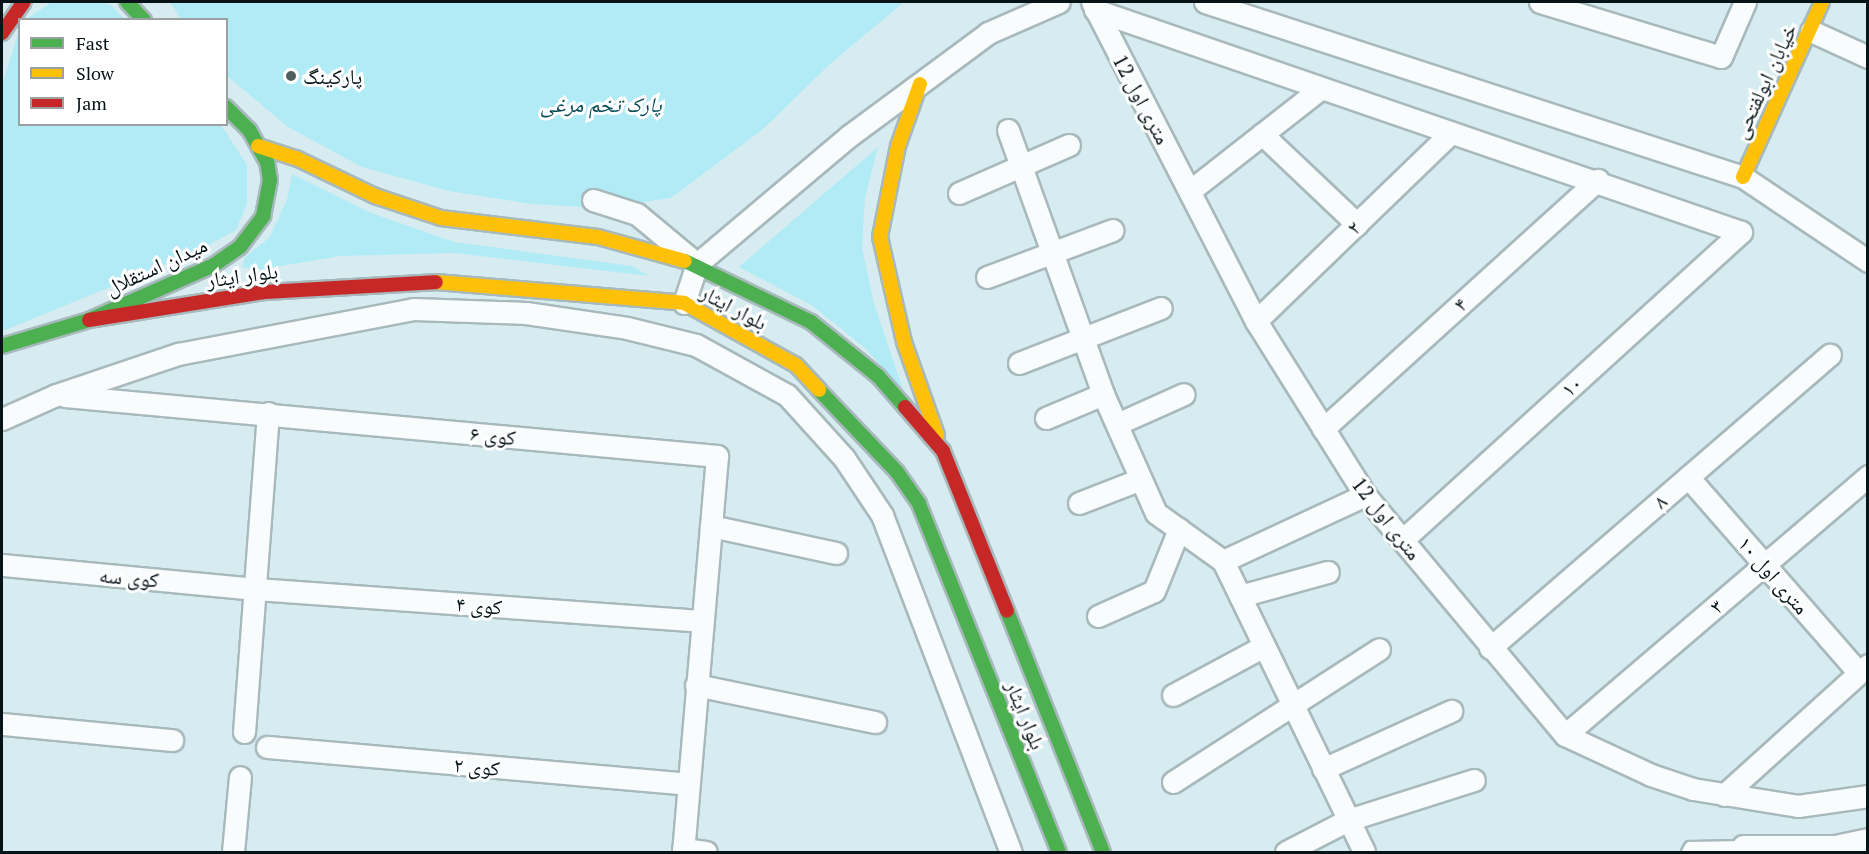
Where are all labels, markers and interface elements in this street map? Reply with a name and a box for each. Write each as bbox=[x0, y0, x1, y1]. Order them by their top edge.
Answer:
legend bbox=[18, 18, 228, 126]
street label: خیابان ابولفتحی bbox=[1726, 20, 1802, 142]
text: Fast bbox=[76, 31, 109, 55]
street label: 12 متری اول bbox=[1108, 50, 1176, 148]
text: Slow bbox=[76, 61, 114, 85]
place label: پارکینگ bbox=[303, 63, 362, 89]
marker: پارکینگ bbox=[284, 69, 298, 83]
text: Jam bbox=[76, 91, 107, 115]
park label: پارک تخم مرغی bbox=[540, 91, 662, 117]
street label: ۲ bbox=[1341, 215, 1365, 239]
street label: میدان استقلال bbox=[101, 231, 211, 301]
street label: بلوار ایثار bbox=[205, 258, 279, 292]
street label: بلوار ایثار bbox=[696, 279, 772, 335]
street label: ۴ bbox=[1448, 291, 1472, 317]
street label: ۱۰ bbox=[1556, 370, 1586, 402]
street label: کوی ۶ bbox=[469, 420, 517, 450]
street label: 12 متری اول bbox=[1347, 471, 1427, 565]
street label: ۸ bbox=[1648, 488, 1672, 514]
street label: ۱۰ متری اول bbox=[1733, 531, 1815, 619]
street label: کوی سه bbox=[98, 562, 160, 592]
street label: کوی ۴ bbox=[455, 591, 503, 619]
street label: ۳ bbox=[1704, 593, 1728, 619]
street label: بلوار ایثار bbox=[1001, 677, 1051, 753]
street label: کوی ۲ bbox=[453, 751, 501, 781]

